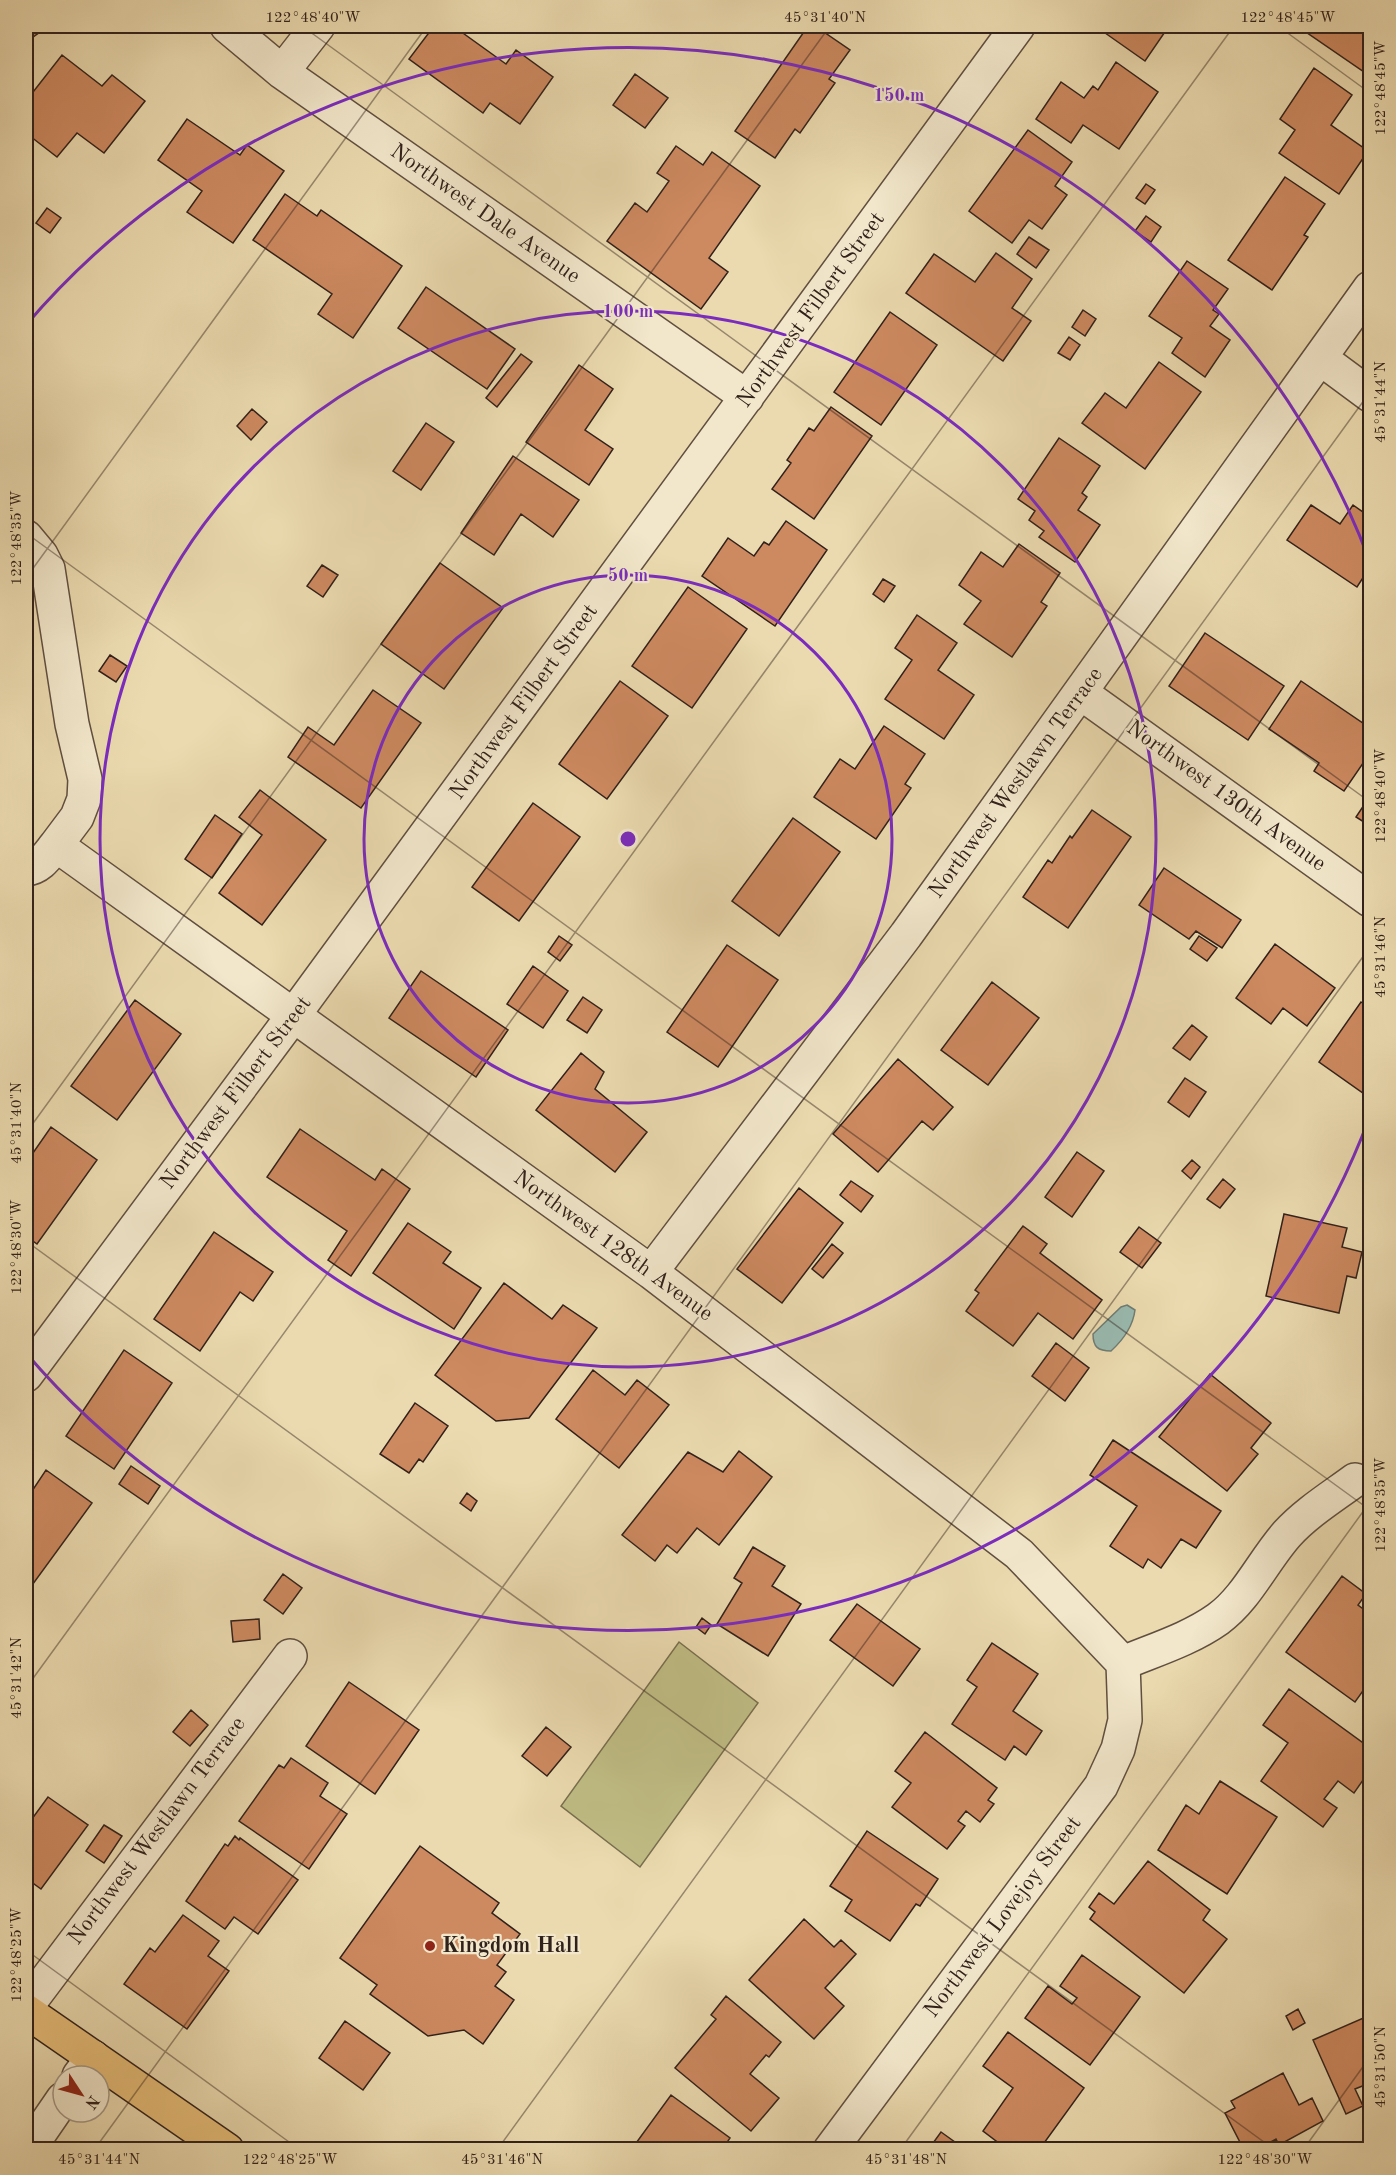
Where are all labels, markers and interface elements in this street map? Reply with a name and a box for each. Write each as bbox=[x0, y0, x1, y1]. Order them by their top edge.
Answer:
text: 122°48'40"W bbox=[265, 11, 361, 26]
text: 45°31'40"N bbox=[784, 11, 866, 26]
text: 122°48'45"W bbox=[1240, 11, 1336, 26]
text: 122°48'45"W bbox=[1374, 40, 1389, 136]
text: 150 m bbox=[874, 87, 924, 105]
street label: Northwest Dale Avenue bbox=[386, 140, 584, 288]
street label: Northwest Filbert Street bbox=[733, 208, 889, 412]
text: 100 m bbox=[603, 303, 653, 321]
text: 45°31'44"N bbox=[1374, 361, 1389, 443]
text: 122°48'35"W bbox=[10, 490, 25, 586]
text: 50 m bbox=[608, 567, 648, 585]
street label: Northwest Filbert Street bbox=[446, 600, 602, 804]
street label: Northwest Westlawn Terrace bbox=[925, 664, 1107, 902]
street label: Northwest 130th Avenue bbox=[1122, 717, 1330, 875]
text: 122°48'40"W bbox=[1374, 748, 1389, 844]
centre of rings bbox=[618, 829, 638, 849]
text: 45°31'46"N bbox=[1374, 916, 1389, 998]
street label: Northwest Filbert Street bbox=[156, 992, 316, 1194]
text: 45°31'40"N bbox=[10, 1082, 25, 1164]
street label: Northwest 128th Avenue bbox=[509, 1167, 717, 1325]
text: 122°48'30"W bbox=[10, 1199, 25, 1295]
text: 122°48'35"W bbox=[1374, 1457, 1389, 1553]
text: 45°31'42"N bbox=[10, 1637, 25, 1719]
street label: Northwest Westlawn Terrace bbox=[64, 1713, 250, 1949]
street label: Northwest Lovejoy Street bbox=[920, 1812, 1086, 2022]
text: 122°48'25"W bbox=[10, 1907, 25, 2003]
place label: Kingdom Hall bbox=[442, 1935, 580, 1957]
marker: Kingdom Hall bbox=[423, 1939, 437, 1953]
text: 45°31'50"N bbox=[1374, 2026, 1389, 2108]
north arrow bbox=[51, 2064, 111, 2124]
text: N bbox=[81, 2092, 102, 2112]
text: 45°31'44"N bbox=[58, 2153, 140, 2168]
text: 122°48'25"W bbox=[242, 2153, 338, 2168]
text: 45°31'46"N bbox=[461, 2153, 543, 2168]
text: 45°31'48"N bbox=[865, 2153, 947, 2168]
text: 122°48'30"W bbox=[1217, 2153, 1313, 2168]

